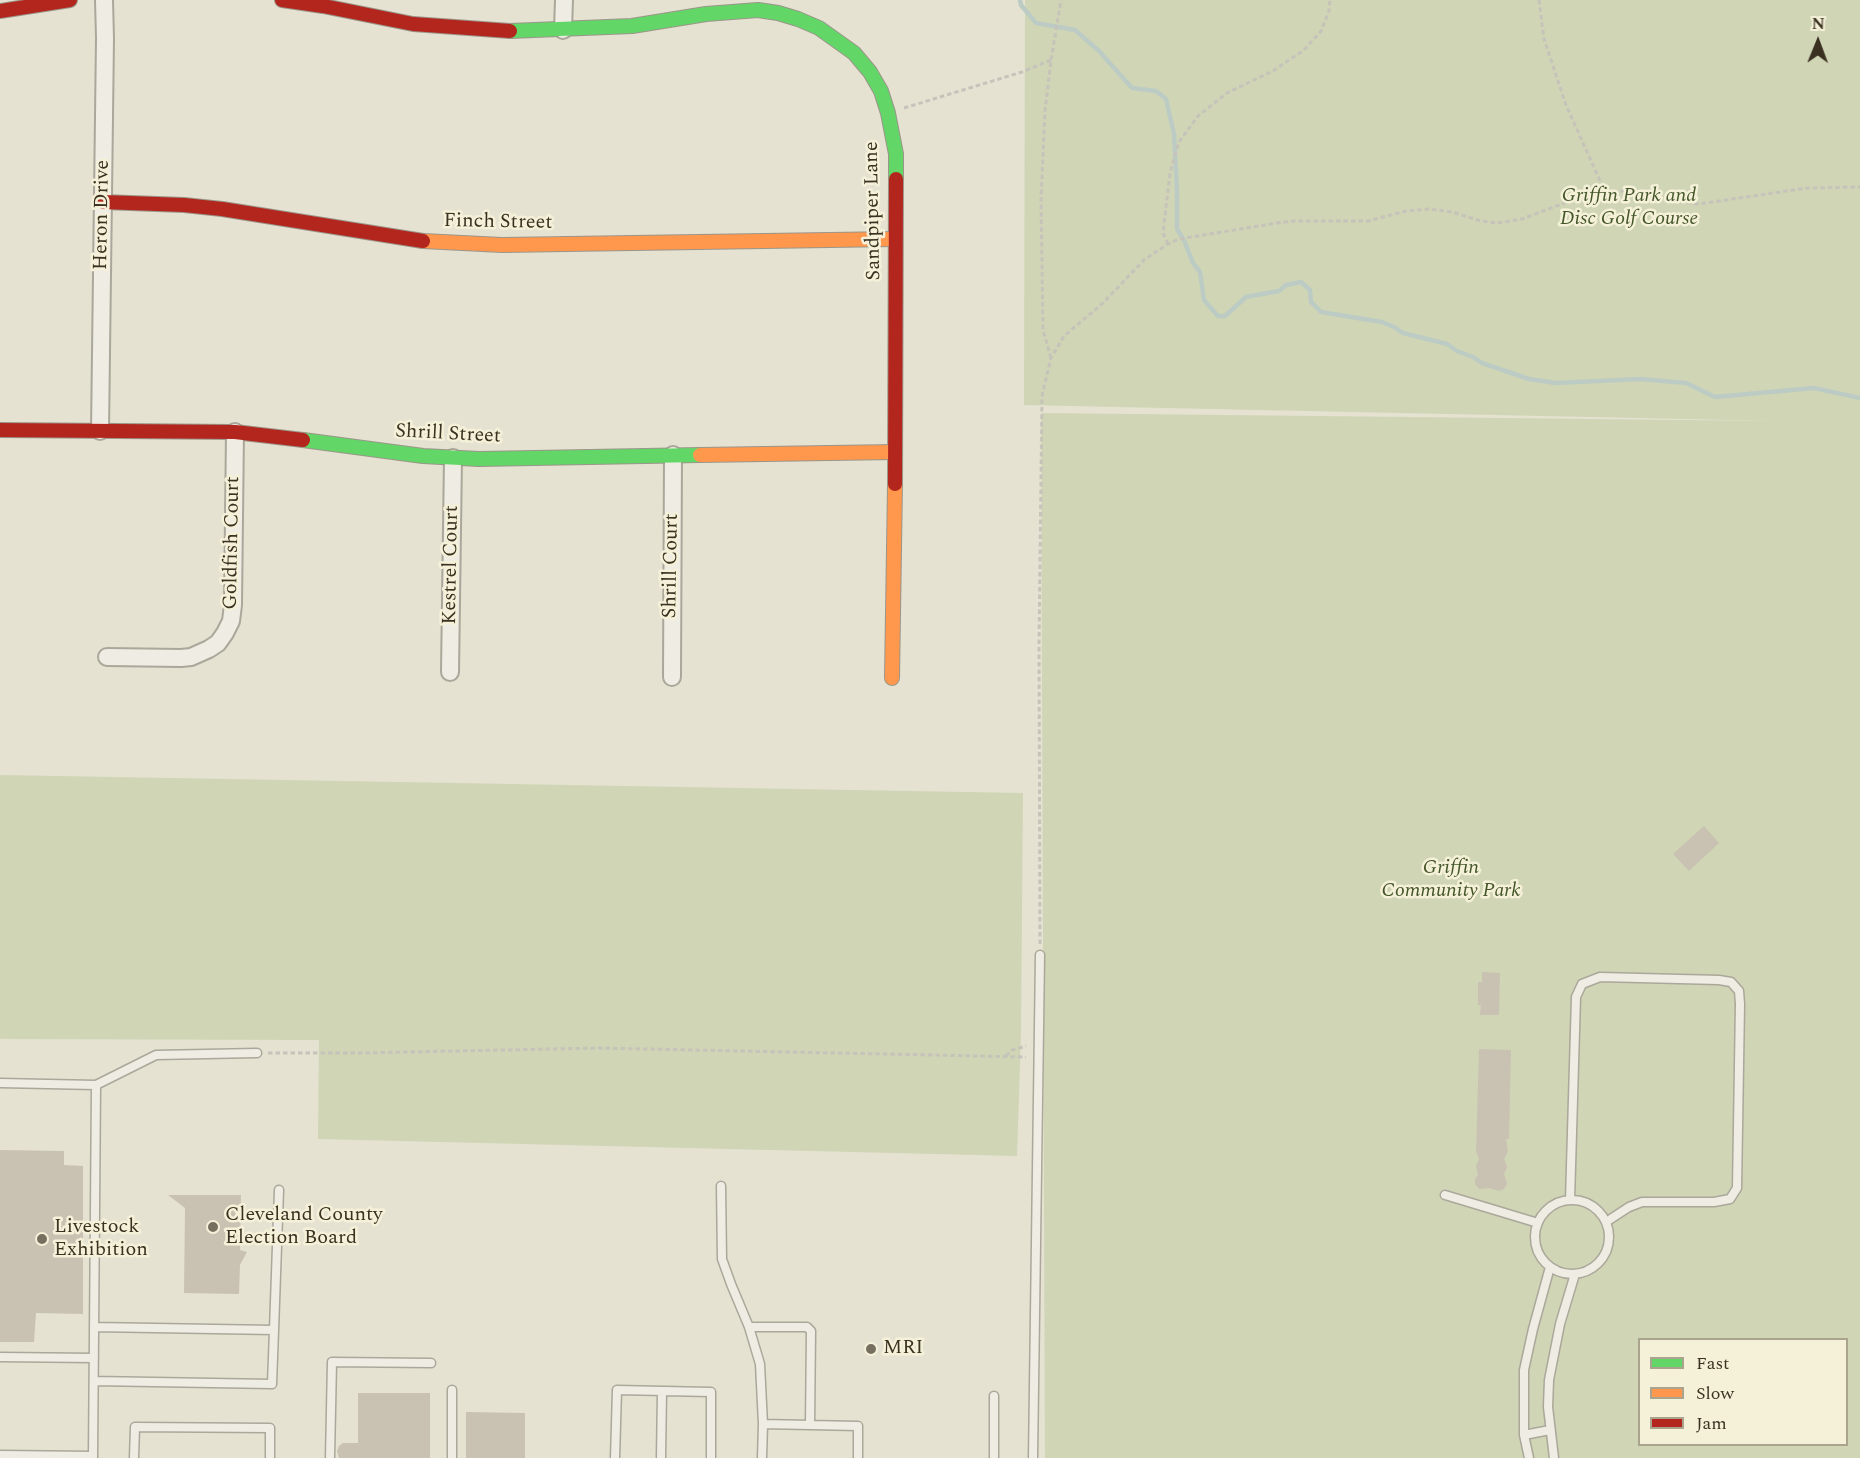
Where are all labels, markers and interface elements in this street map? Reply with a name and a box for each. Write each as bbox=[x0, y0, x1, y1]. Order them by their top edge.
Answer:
north arrow bbox=[1788, 12, 1848, 72]
text: N bbox=[1812, 12, 1825, 36]
street label: Sandpiper Lane bbox=[861, 141, 887, 281]
street label: Heron Drive bbox=[90, 160, 116, 270]
park label: Griffin Park and Disc Golf Course bbox=[1560, 185, 1698, 232]
street label: Finch Street bbox=[443, 210, 553, 236]
street label: Shrill Street bbox=[395, 420, 501, 450]
street label: Goldfish Court bbox=[220, 476, 246, 610]
street label: Kestrel Court bbox=[439, 505, 465, 625]
street label: Shrill Court bbox=[659, 513, 685, 619]
park label: Griffin Community Park bbox=[1381, 857, 1521, 904]
place label: Cleveland County Election Board bbox=[225, 1204, 383, 1251]
place label: Livestock Exhibition bbox=[54, 1216, 148, 1263]
marker: Cleveland County Election Board bbox=[206, 1220, 220, 1234]
marker: Livestock Exhibition bbox=[35, 1232, 49, 1246]
place label: MRI bbox=[883, 1337, 923, 1361]
legend bbox=[1638, 1338, 1848, 1446]
marker: MRI bbox=[864, 1342, 878, 1356]
text: Fast bbox=[1696, 1350, 1729, 1377]
text: Slow bbox=[1696, 1380, 1734, 1407]
text: Jam bbox=[1696, 1410, 1727, 1437]

